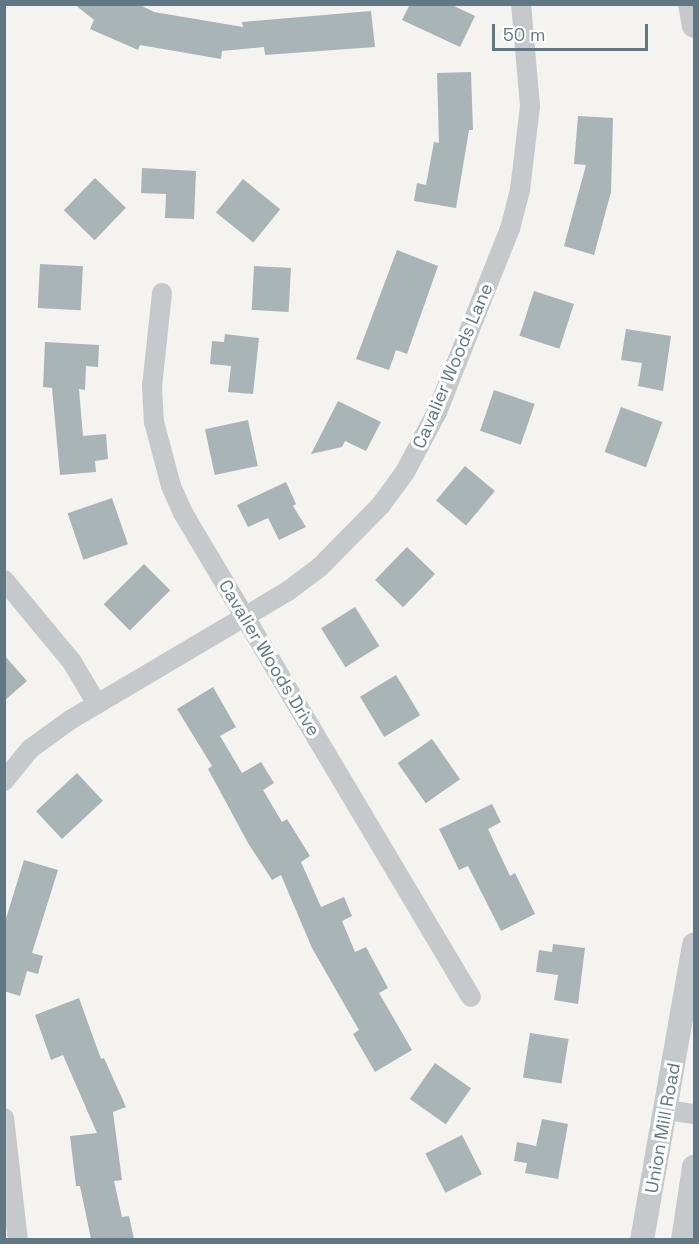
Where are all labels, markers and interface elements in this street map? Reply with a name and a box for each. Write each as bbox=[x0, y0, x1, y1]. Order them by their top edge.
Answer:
scale bar bbox=[495, 12, 651, 50]
text: 50 m bbox=[503, 23, 545, 46]
street label: Cavalier Woods Lane bbox=[408, 280, 498, 452]
street label: Cavalier Woods Drive bbox=[214, 576, 324, 740]
street label: Union Mill Road bbox=[641, 1061, 685, 1195]

